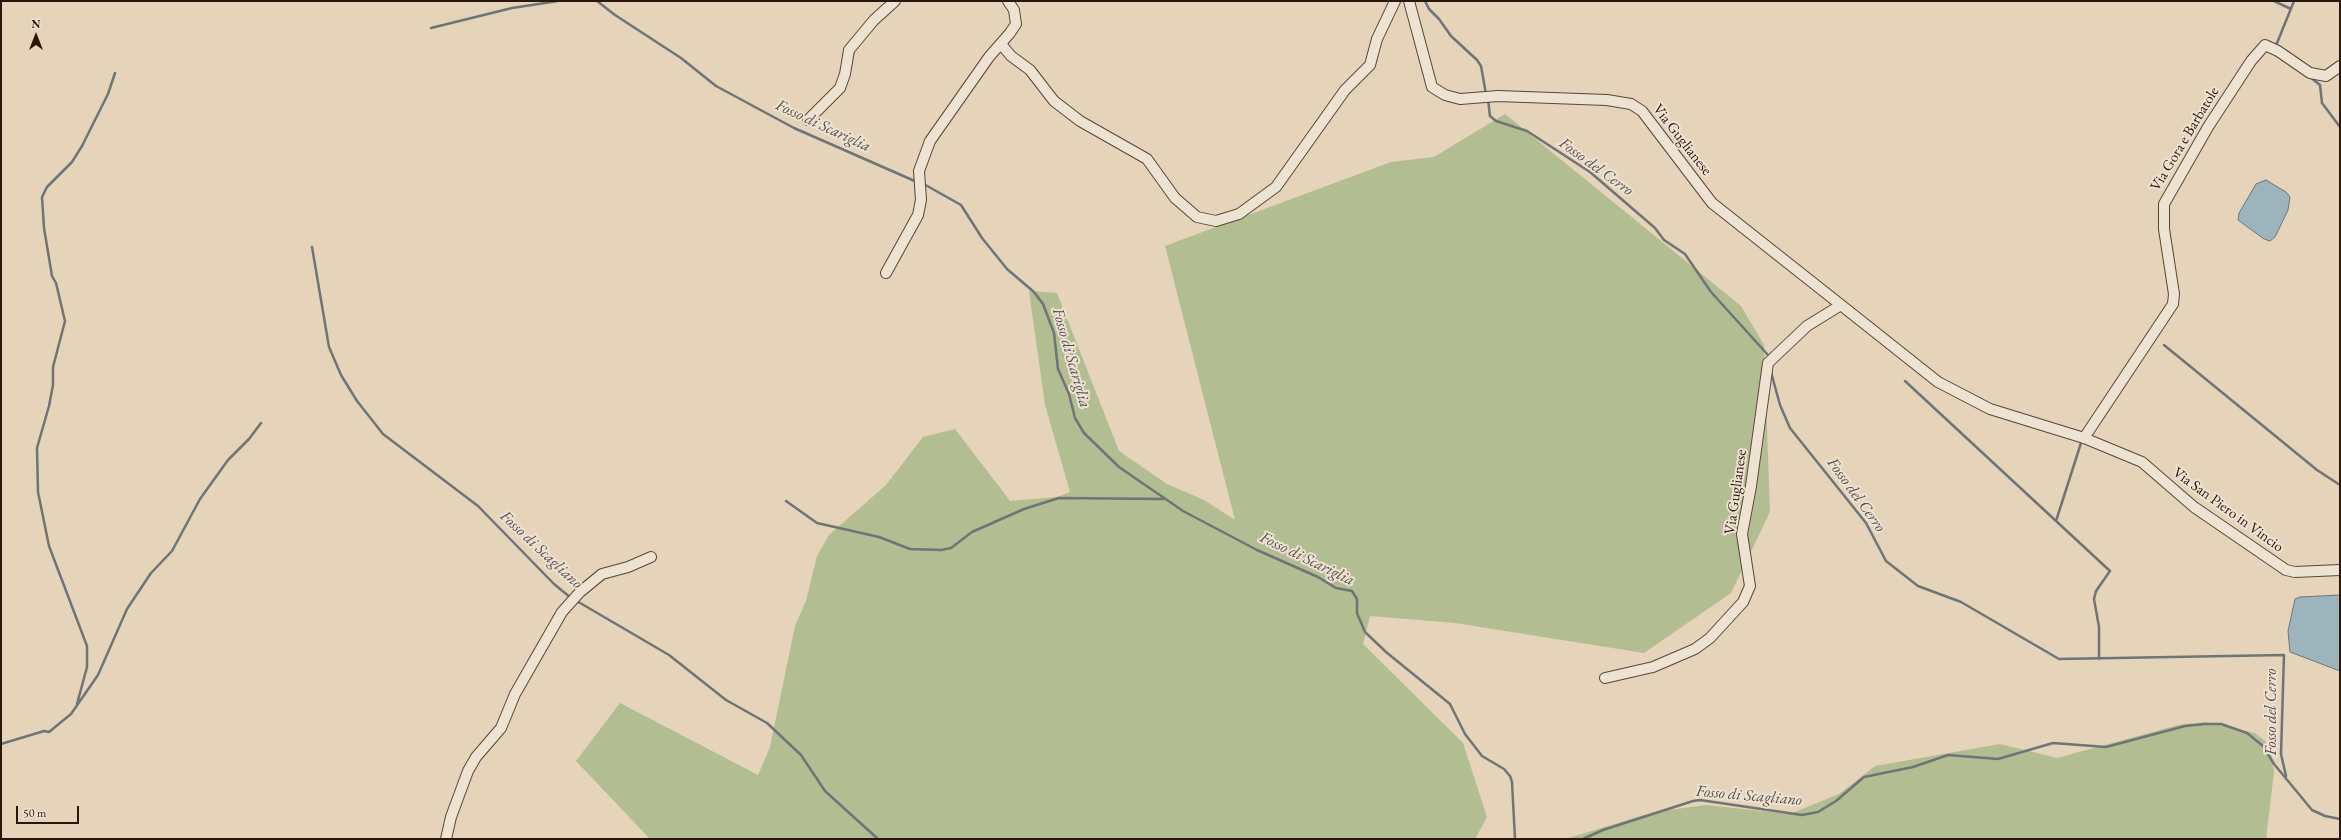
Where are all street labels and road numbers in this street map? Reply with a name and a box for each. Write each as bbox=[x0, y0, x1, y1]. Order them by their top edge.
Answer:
street label: Via Gora e Barbatole bbox=[2147, 84, 2223, 194]
street label: Via Guglianese bbox=[1649, 101, 1715, 179]
street label: Via Guglianese bbox=[1721, 448, 1751, 536]
street label: Via San Piero in Vincio bbox=[2169, 464, 2287, 556]

